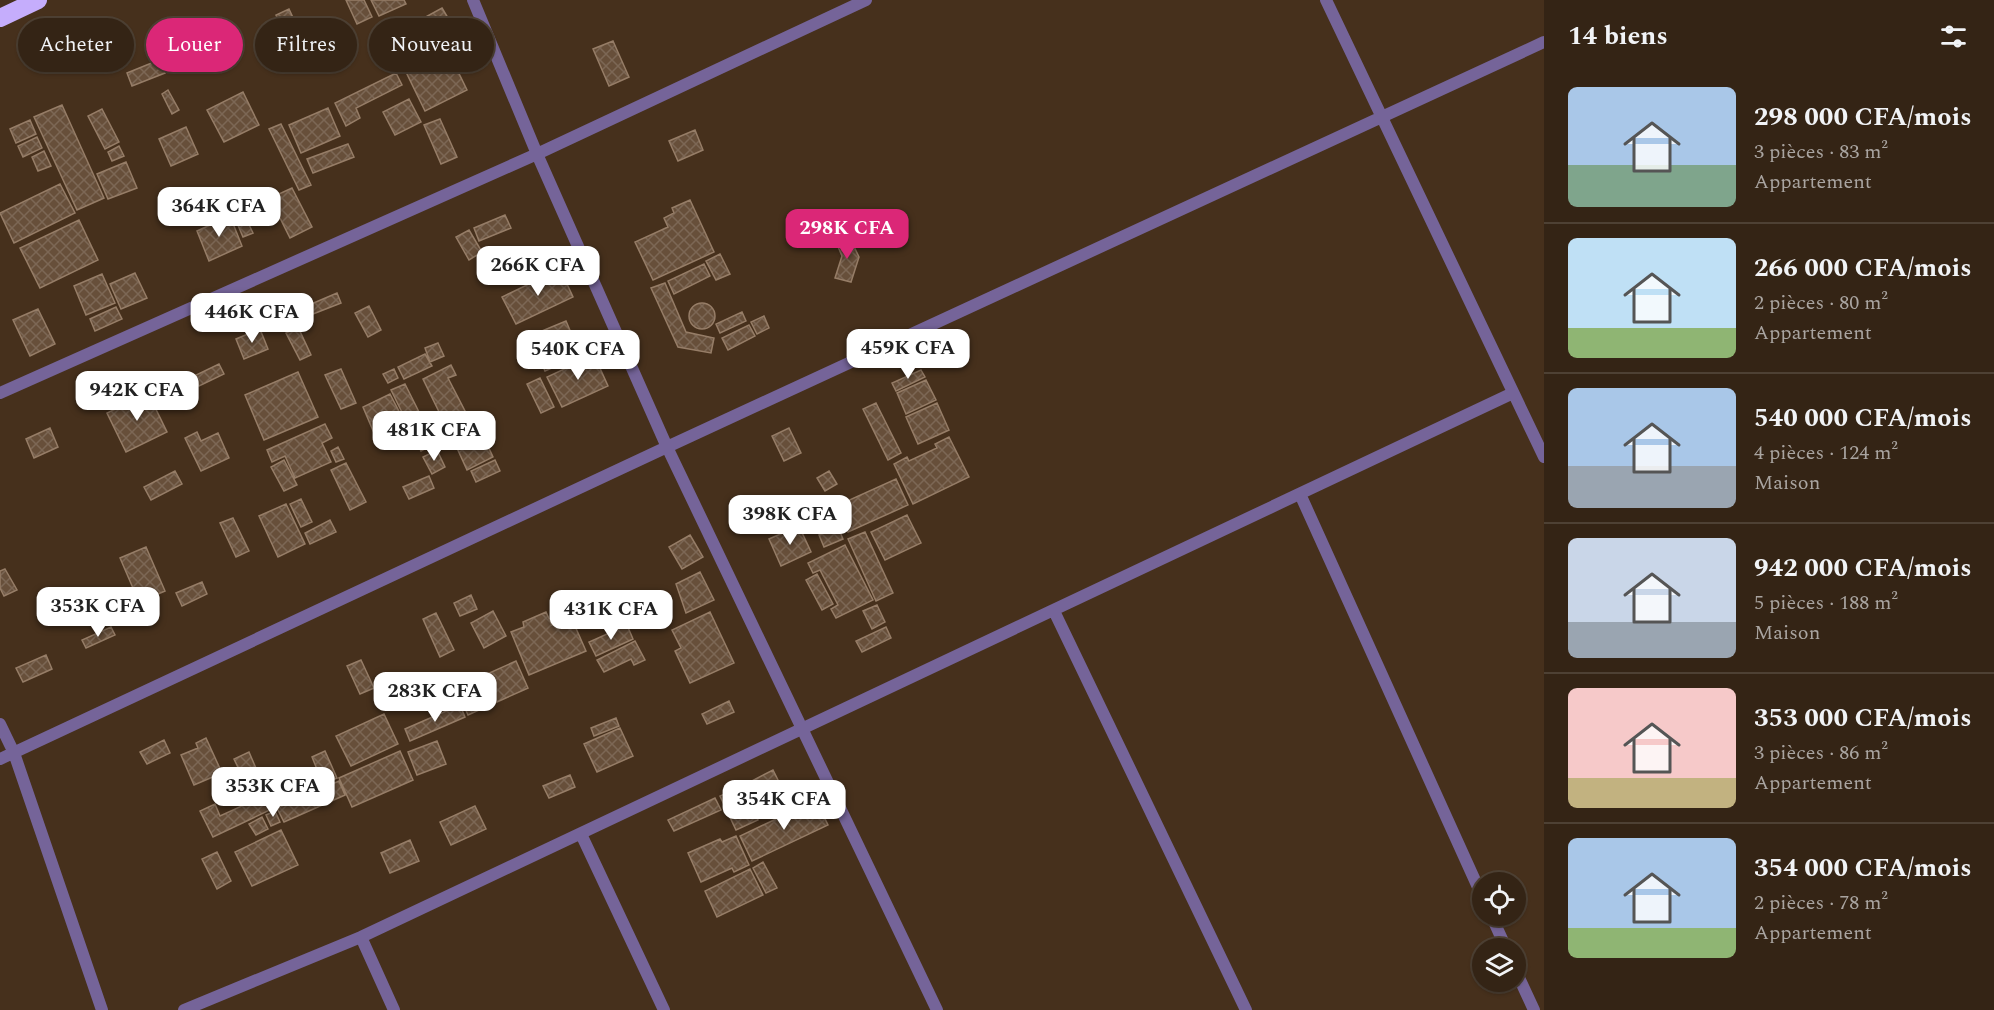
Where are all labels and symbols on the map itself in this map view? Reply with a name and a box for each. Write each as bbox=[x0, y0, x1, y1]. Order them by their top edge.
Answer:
pin: 364K CFA bbox=[157, 187, 281, 238]
pin: 298K CFA bbox=[785, 209, 909, 260]
pin: 266K CFA bbox=[476, 246, 600, 297]
pin: 446K CFA bbox=[190, 293, 314, 344]
pin: 459K CFA bbox=[846, 329, 970, 380]
pin: 540K CFA bbox=[516, 330, 640, 381]
pin: 942K CFA bbox=[75, 371, 199, 422]
pin: 481K CFA bbox=[372, 411, 496, 462]
pin: 398K CFA bbox=[728, 495, 852, 546]
pin: 353K CFA bbox=[36, 587, 160, 638]
pin: 431K CFA bbox=[549, 590, 673, 641]
pin: 283K CFA bbox=[373, 672, 497, 723]
pin: 353K CFA bbox=[211, 767, 335, 818]
pin: 354K CFA bbox=[722, 780, 846, 831]

